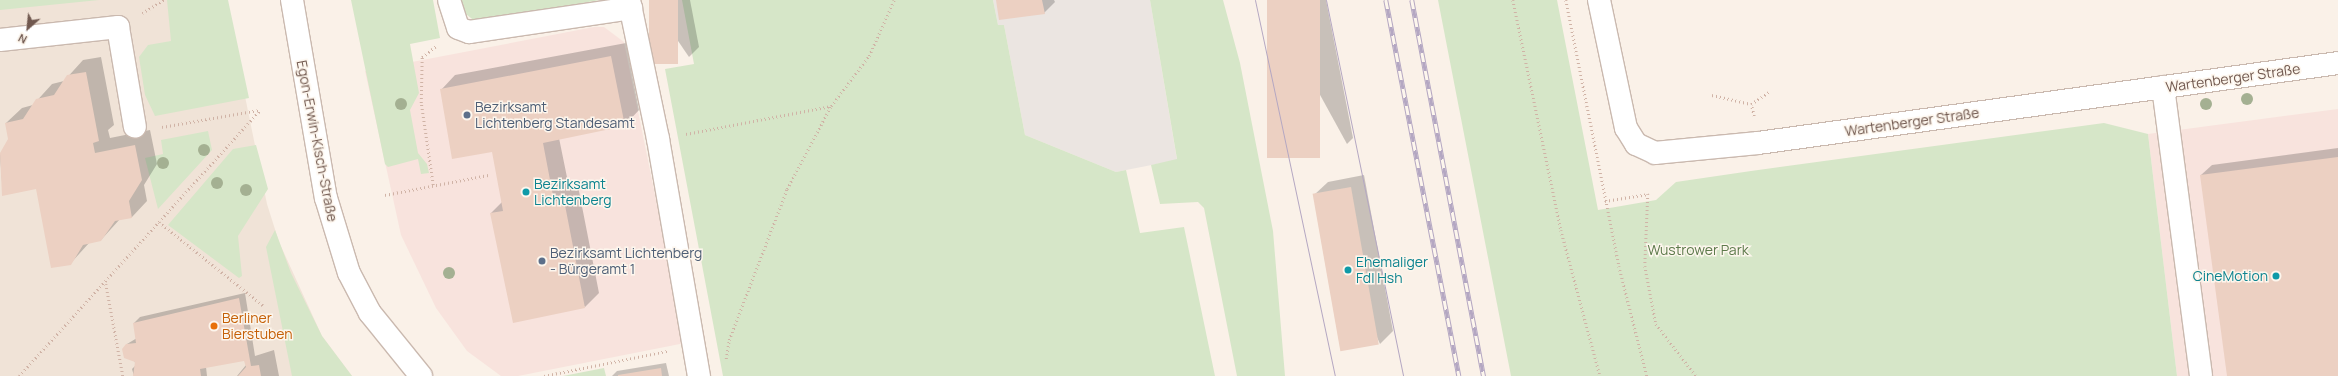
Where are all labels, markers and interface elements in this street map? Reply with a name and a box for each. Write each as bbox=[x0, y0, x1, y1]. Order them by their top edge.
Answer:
north arrow bbox=[8, 8, 48, 48]
text: N bbox=[15, 31, 29, 48]
street label: Egon-Erwin-Kisch-Straße bbox=[293, 59, 341, 223]
street label: Wartenberger Straße bbox=[2165, 60, 2301, 96]
place label: Bezirksamt Lichtenberg Standesamt bbox=[475, 99, 635, 132]
street label: Wartenberger Straße bbox=[1844, 104, 1980, 140]
marker: Bezirksamt Lichtenberg Standesamt bbox=[462, 110, 472, 120]
place label: Bezirksamt Lichtenberg bbox=[534, 176, 612, 208]
marker: Bezirksamt Lichtenberg bbox=[521, 187, 531, 197]
park label: Wustrower Park bbox=[1647, 242, 1749, 258]
place label: Bezirksamt Lichtenberg - Bürgeramt 1 bbox=[550, 245, 702, 278]
place label: Ehemaliger Fdl Hsh bbox=[1356, 254, 1428, 286]
marker: Bezirksamt Lichtenberg - Bürgeramt 1 bbox=[537, 256, 547, 266]
marker: Ehemaliger Fdl Hsh bbox=[1343, 265, 1353, 275]
place label: CineMotion bbox=[2193, 268, 2268, 284]
marker: CineMotion bbox=[2271, 271, 2281, 281]
place label: Berliner Bierstuben bbox=[222, 310, 293, 342]
marker: Berliner Bierstuben bbox=[209, 321, 219, 331]

